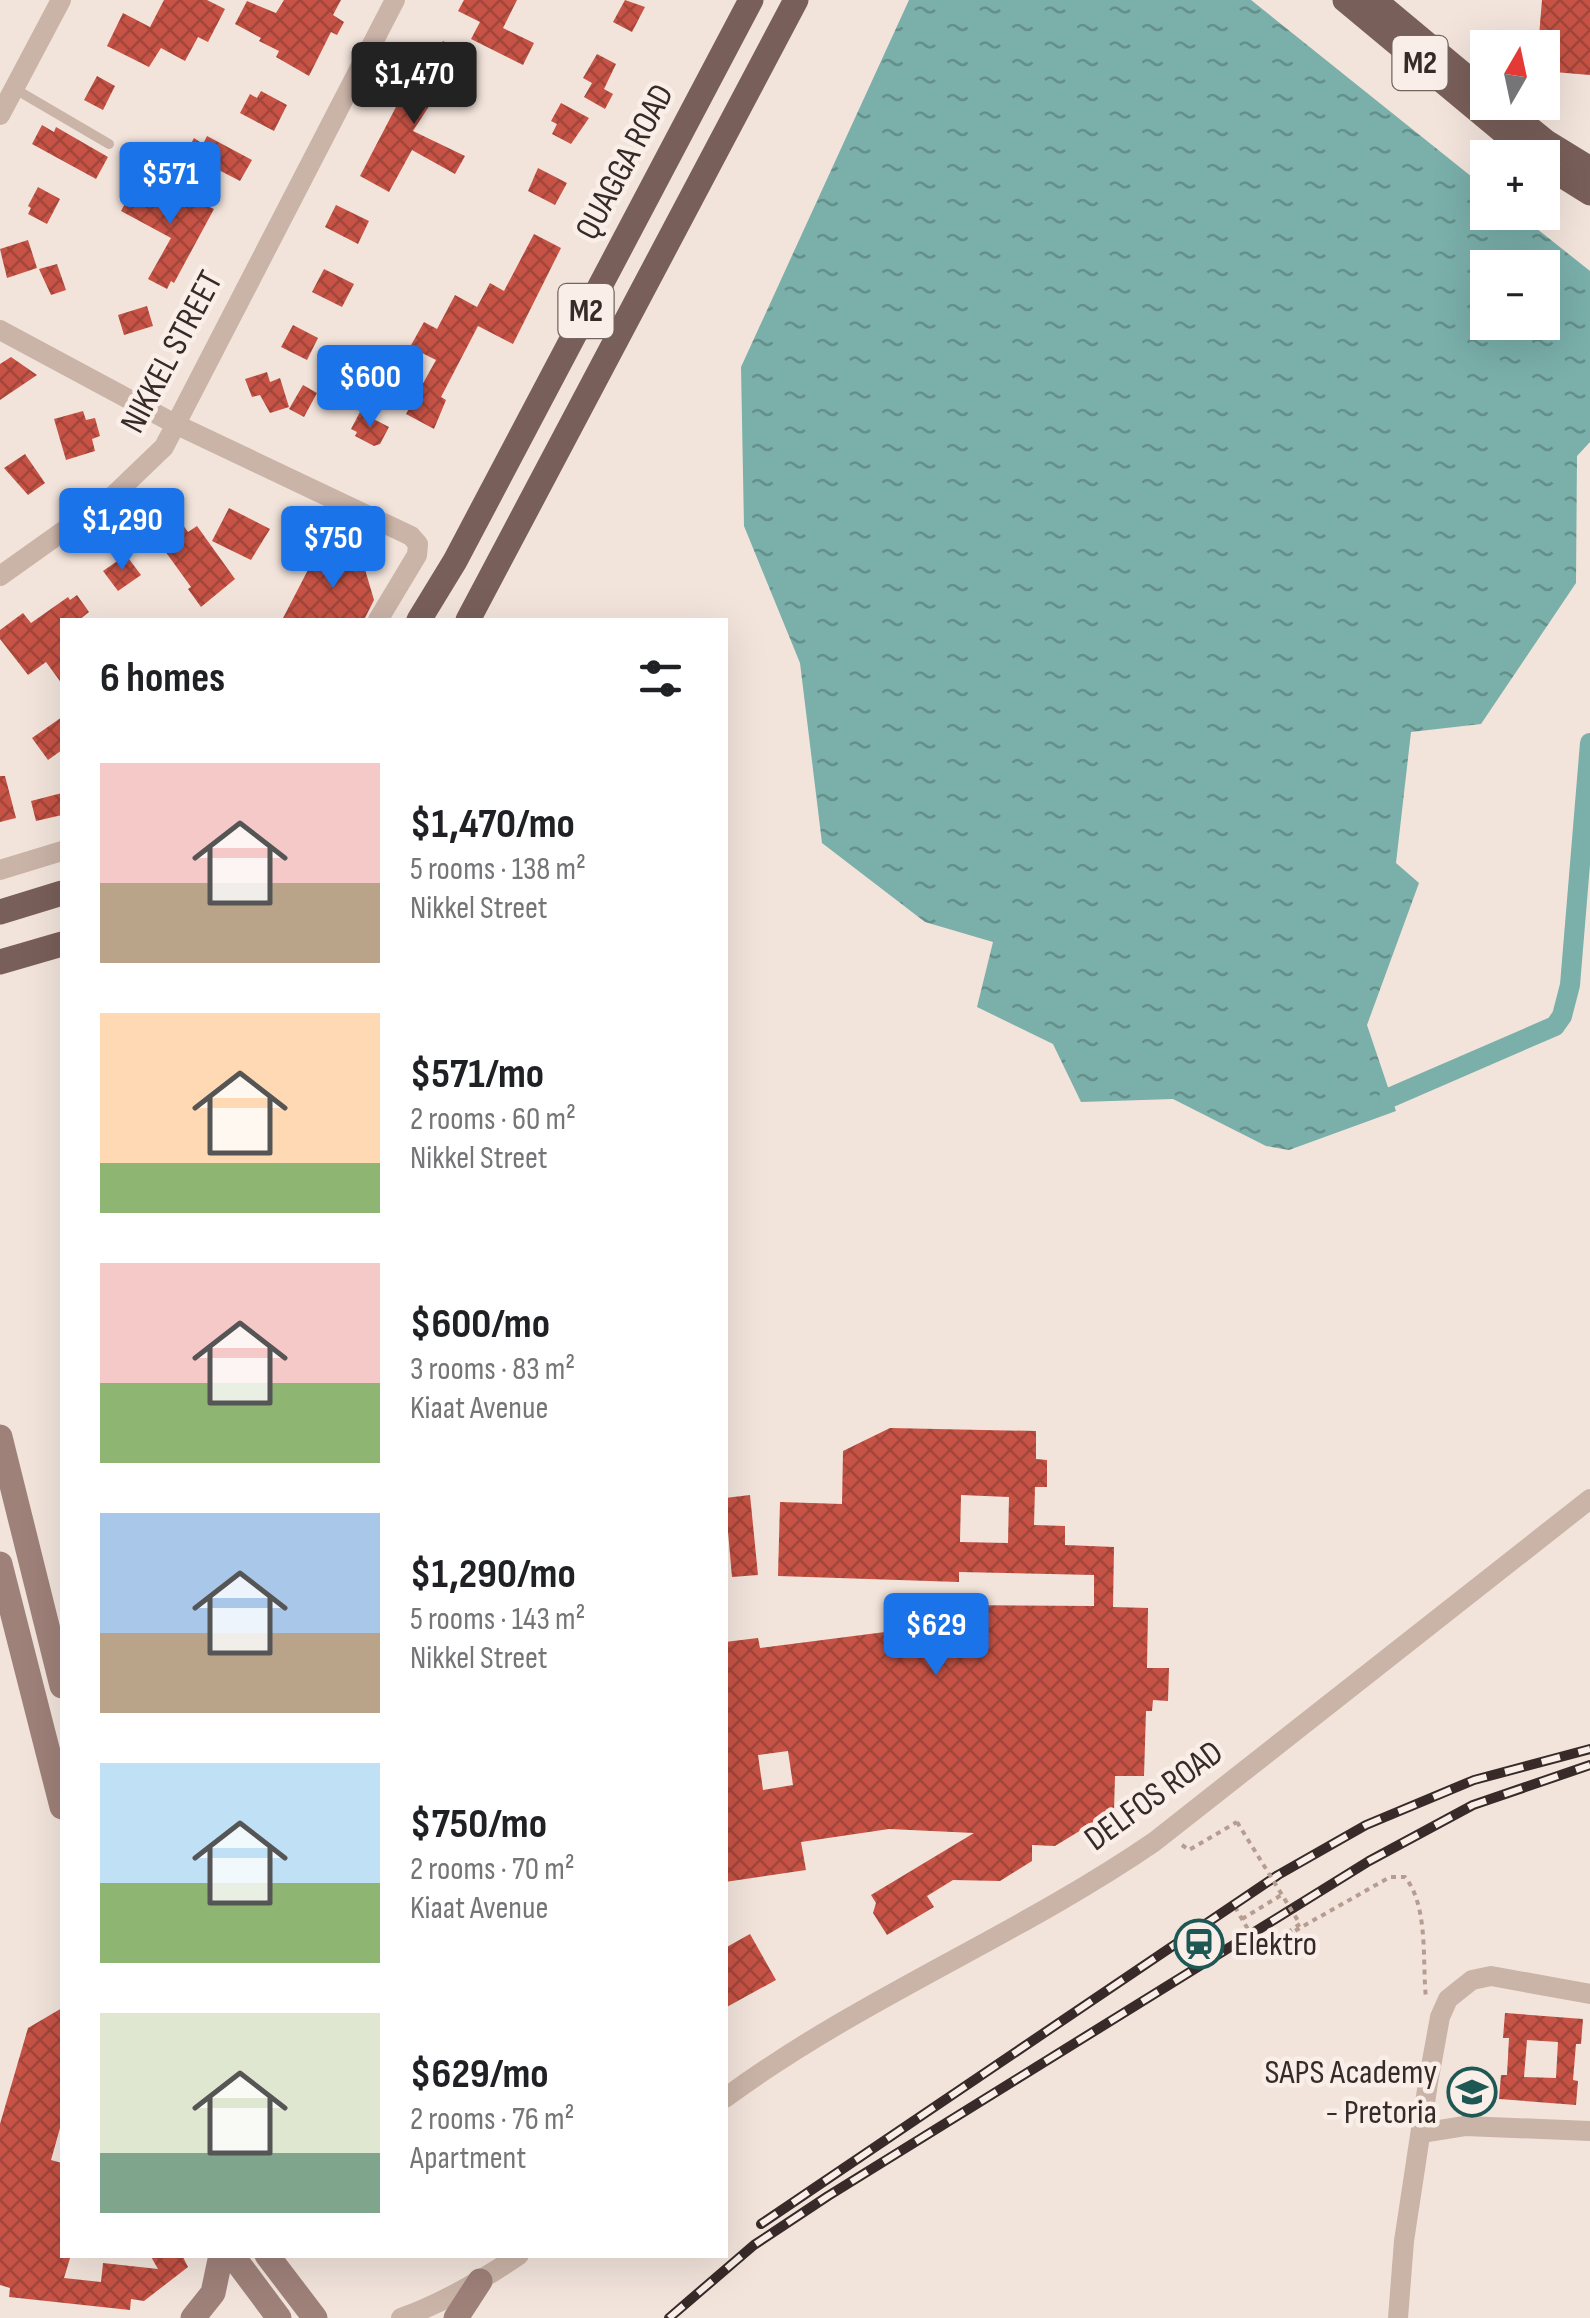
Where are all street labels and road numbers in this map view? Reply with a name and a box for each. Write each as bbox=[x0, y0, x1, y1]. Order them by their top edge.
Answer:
road number: M2 bbox=[1392, 36, 1448, 90]
street label: QUAGGA ROAD bbox=[566, 77, 684, 247]
street label: NIKKEL STREET bbox=[111, 264, 233, 440]
road number: M2 bbox=[558, 284, 614, 338]
street label: DELFOS ROAD bbox=[1076, 1731, 1232, 1861]

